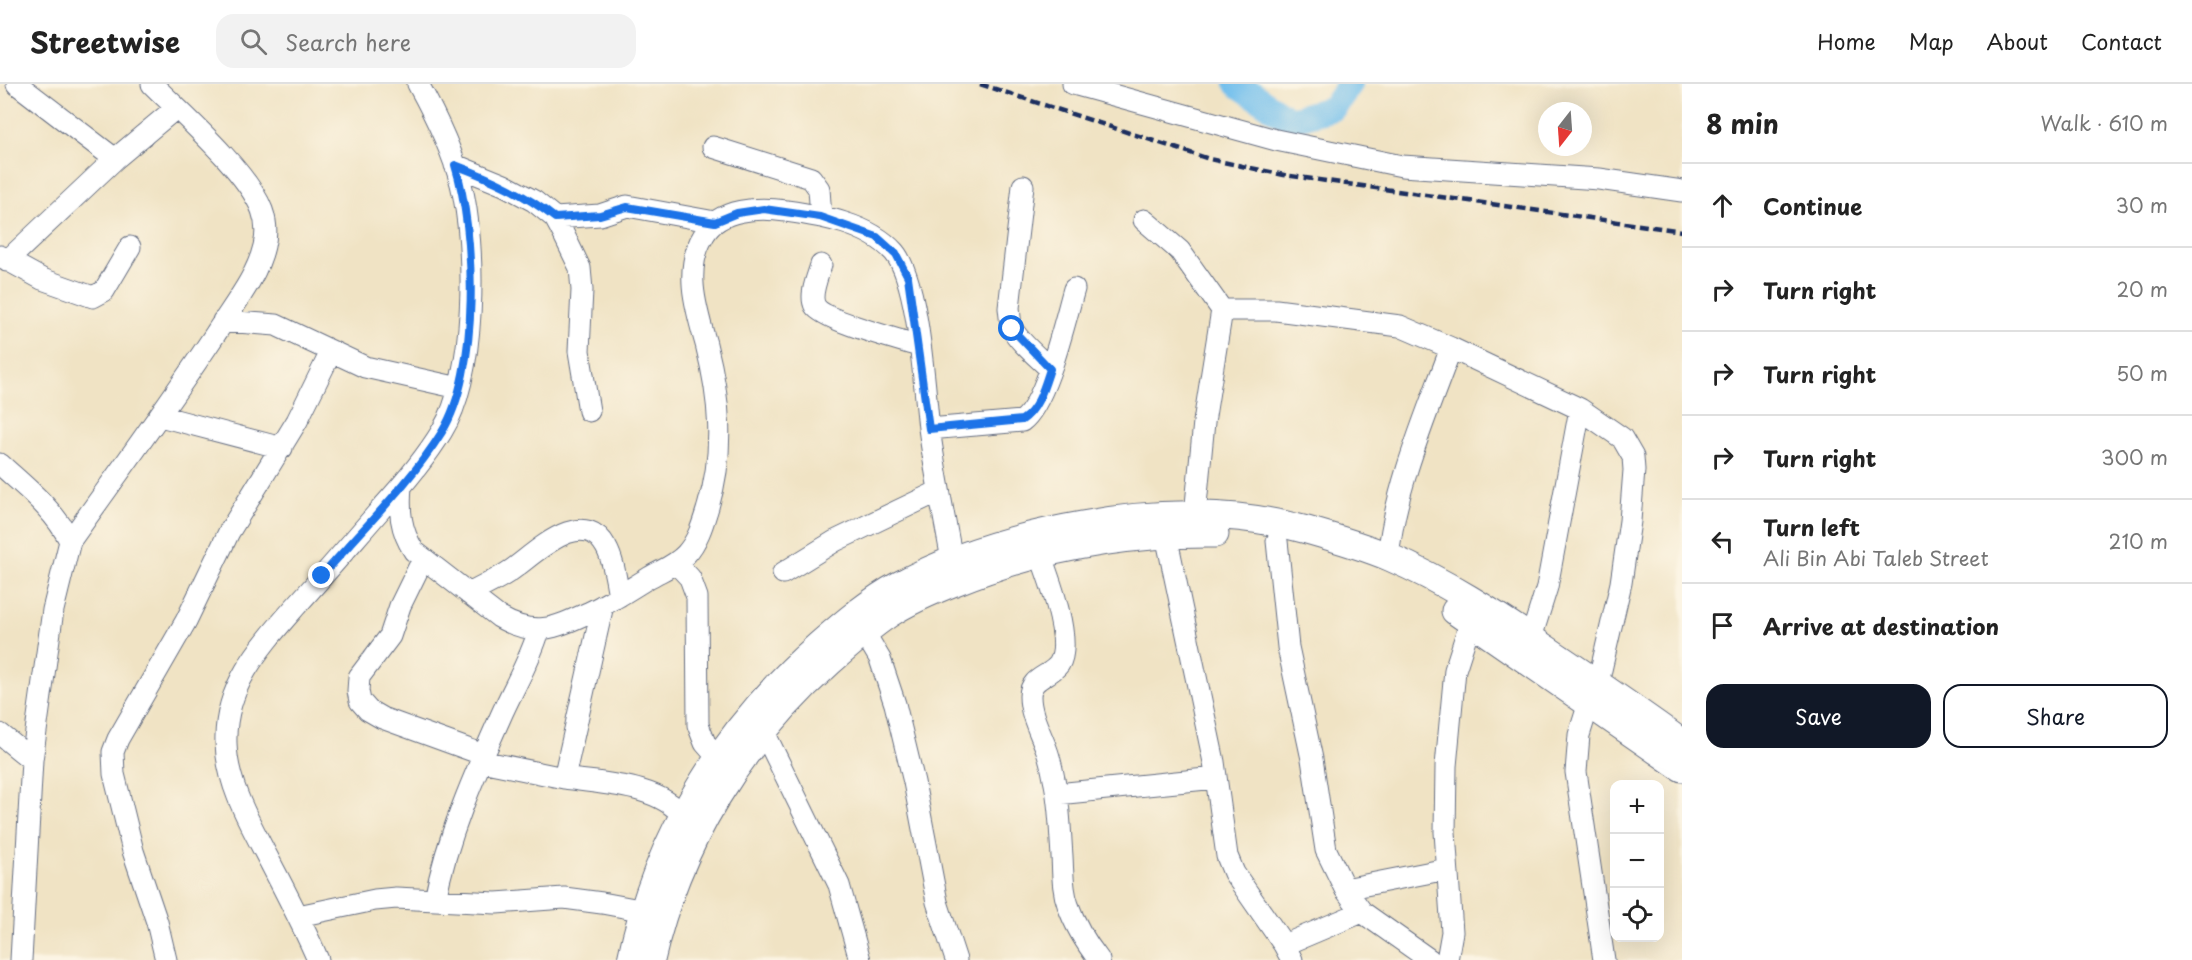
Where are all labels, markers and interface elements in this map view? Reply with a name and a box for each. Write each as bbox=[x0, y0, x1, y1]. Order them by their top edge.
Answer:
search box bbox=[216, 14, 636, 68]
text: Streetwise bbox=[30, 20, 180, 63]
icon: search bbox=[237, 25, 270, 58]
text: Search here bbox=[285, 25, 411, 58]
text: Home bbox=[1817, 25, 1876, 57]
text: Map bbox=[1909, 25, 1954, 57]
text: About bbox=[1987, 25, 2048, 57]
text: Contact bbox=[2081, 25, 2162, 57]
north arrow bbox=[1538, 102, 1592, 156]
text: 8 min bbox=[1706, 104, 1779, 143]
text: Walk · 610 m bbox=[2041, 108, 2168, 138]
icon: ahead bbox=[1706, 189, 1739, 222]
text: Continue bbox=[1763, 189, 1862, 222]
text: 30 m bbox=[2115, 190, 2168, 220]
icon: right bbox=[1706, 273, 1739, 306]
text: Turn right bbox=[1763, 273, 1876, 306]
text: 20 m bbox=[2116, 274, 2168, 304]
route start bbox=[998, 315, 1024, 341]
icon: right bbox=[1706, 357, 1739, 390]
text: Turn right bbox=[1763, 357, 1876, 390]
text: 50 m bbox=[2116, 358, 2168, 388]
icon: right bbox=[1706, 441, 1739, 474]
text: Turn right bbox=[1763, 441, 1876, 474]
text: 300 m bbox=[2101, 442, 2168, 472]
text: Turn left bbox=[1763, 510, 1860, 543]
icon: left bbox=[1706, 525, 1739, 558]
text: 210 m bbox=[2109, 526, 2168, 556]
text: Ali Bin Abi Taleb Street bbox=[1763, 543, 1989, 573]
route end bbox=[308, 562, 334, 588]
icon: arrive bbox=[1706, 609, 1739, 642]
text: Arrive at destination bbox=[1763, 609, 1999, 642]
button: Save bbox=[1706, 684, 1931, 748]
button: Share bbox=[1943, 684, 2168, 748]
map controls bbox=[1610, 780, 1664, 942]
button: + bbox=[1610, 780, 1664, 834]
button: − bbox=[1610, 834, 1664, 888]
button: locate bbox=[1610, 888, 1664, 942]

